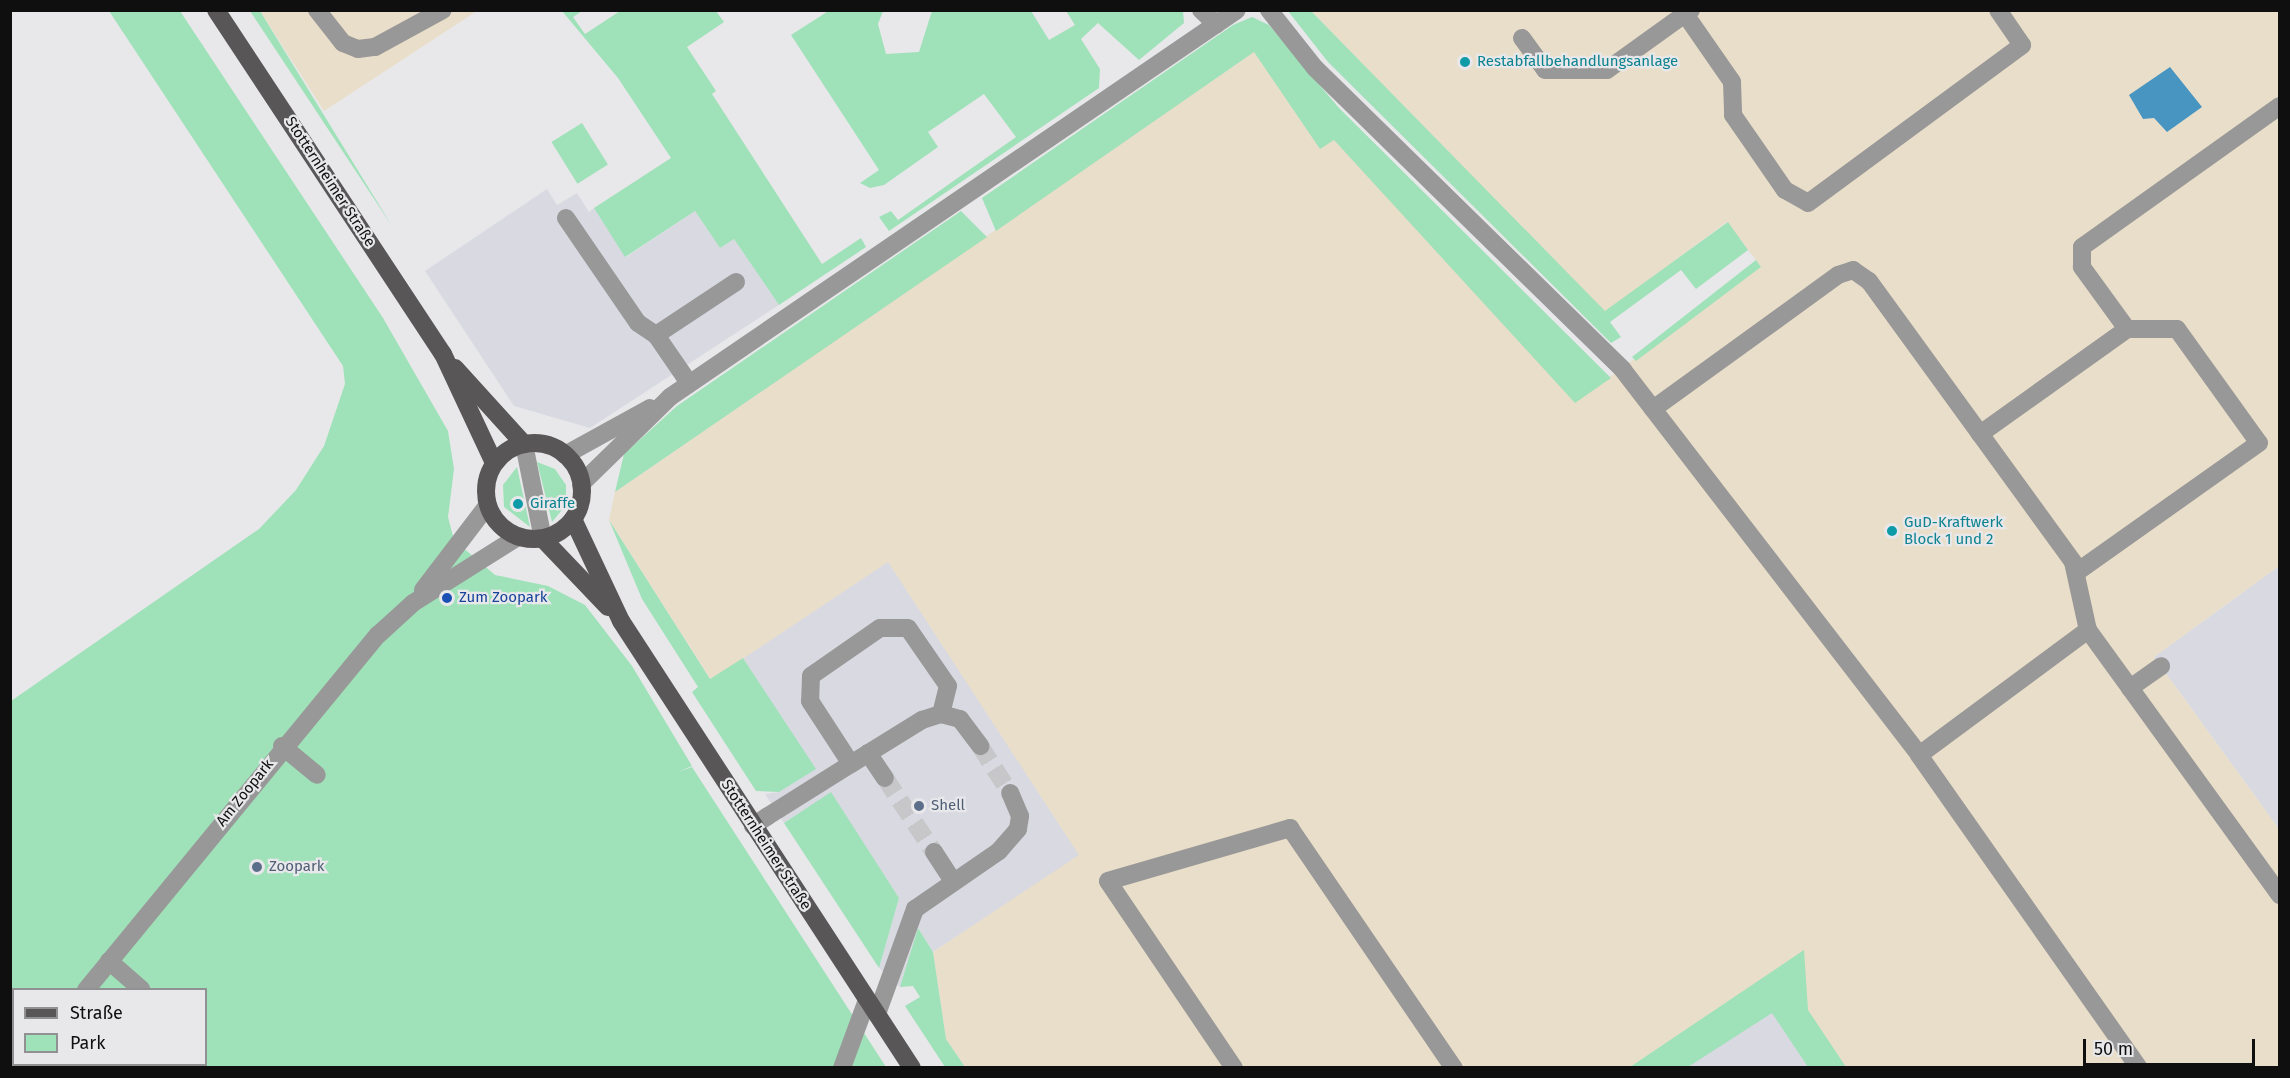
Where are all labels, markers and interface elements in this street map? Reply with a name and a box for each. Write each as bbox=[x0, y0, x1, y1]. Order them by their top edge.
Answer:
place label: Restabfallbehandlungsanlage bbox=[1477, 53, 1678, 71]
marker: Restabfallbehandlungsanlage bbox=[1458, 55, 1472, 69]
street label: Stotternheimer Straße bbox=[281, 114, 379, 250]
place label: Giraffe bbox=[530, 495, 575, 513]
marker: Giraffe bbox=[511, 497, 525, 511]
place label: GuD-Kraftwerk Block 1 und 2 bbox=[1904, 513, 2003, 548]
marker: GuD-Kraftwerk Block 1 und 2 bbox=[1885, 524, 1899, 538]
place label: Zum Zoopark bbox=[459, 589, 547, 607]
marker: Zum Zoopark bbox=[440, 591, 454, 605]
street label: Am Zoopark bbox=[213, 756, 277, 830]
street label: Stotternheimer Straße bbox=[717, 777, 815, 913]
place label: Shell bbox=[931, 797, 965, 815]
marker: Shell bbox=[912, 799, 926, 813]
place label: Zoopark bbox=[269, 858, 324, 876]
marker: Zoopark bbox=[250, 860, 264, 874]
legend bbox=[12, 988, 207, 1066]
text: Straße bbox=[70, 1002, 123, 1024]
scale bar bbox=[2086, 1027, 2258, 1065]
text: Park bbox=[70, 1032, 105, 1054]
text: 50 m bbox=[2094, 1038, 2133, 1060]

